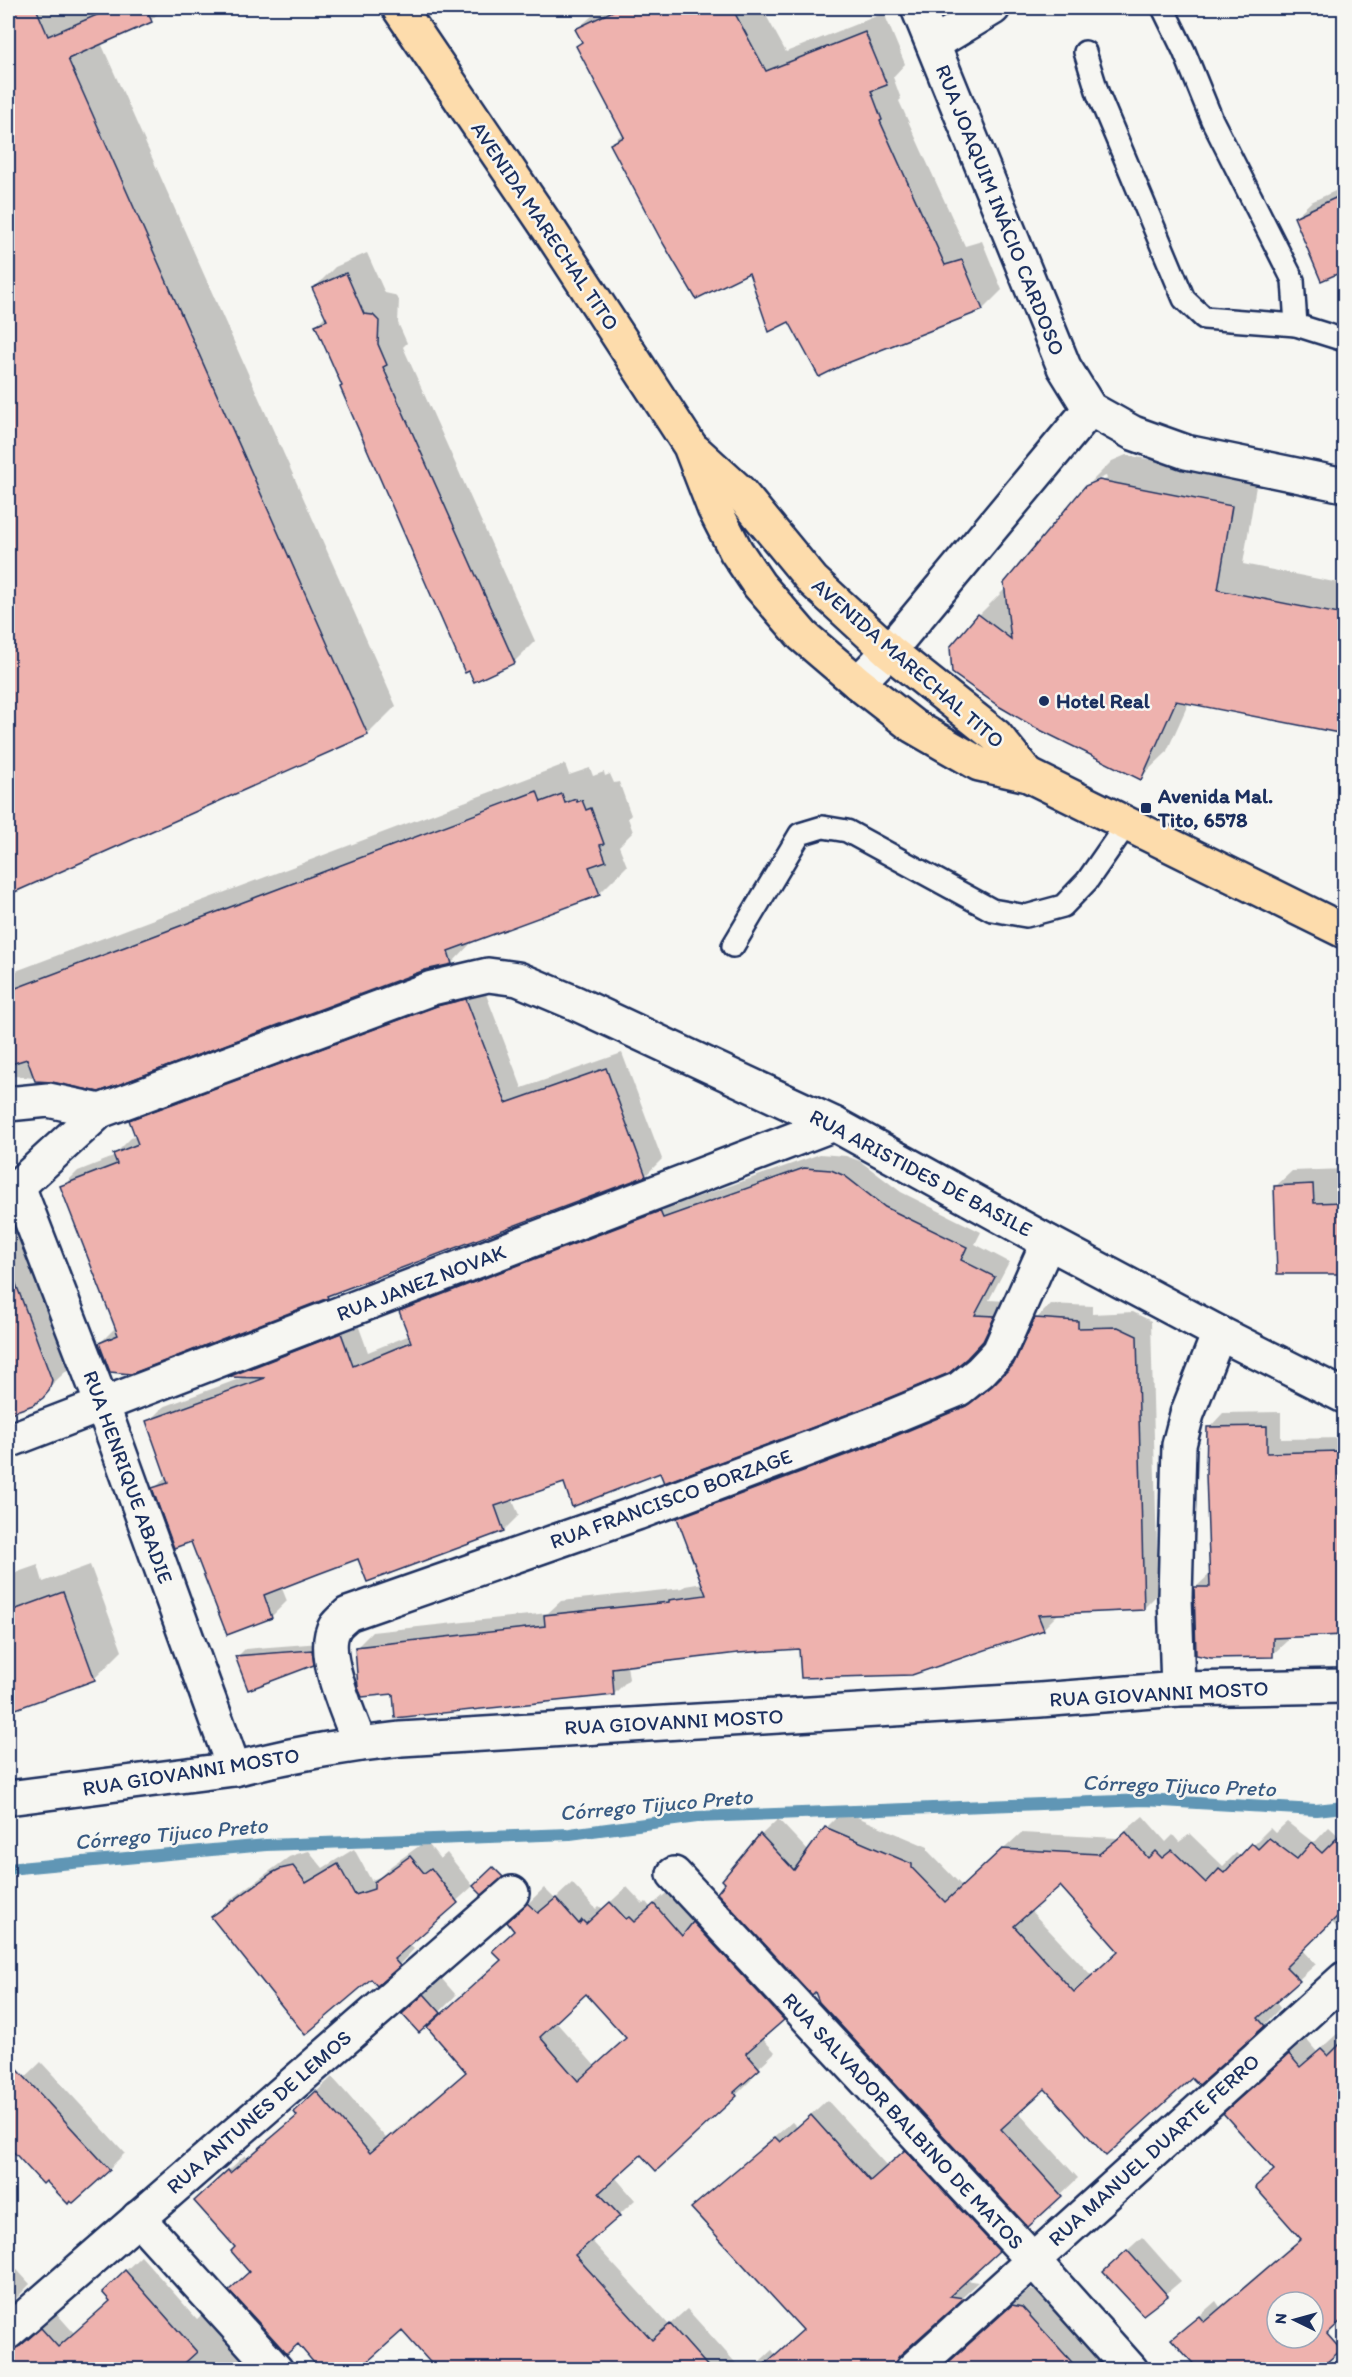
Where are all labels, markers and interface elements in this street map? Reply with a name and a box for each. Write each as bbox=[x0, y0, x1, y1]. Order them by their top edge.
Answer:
street label: RUA JOAQUIM INÁCIO CARDOSO bbox=[931, 61, 1070, 359]
street label: AVENIDA MARECHAL TITO bbox=[466, 117, 625, 335]
street label: AVENIDA MARECHAL TITO bbox=[807, 572, 1010, 753]
place label: Hotel Real bbox=[1056, 688, 1151, 713]
marker: Hotel Real bbox=[1037, 694, 1051, 708]
place label: Avenida Mal. Tito, 6578 bbox=[1157, 783, 1273, 832]
marker: Avenida Mal. Tito, 6578 bbox=[1139, 801, 1153, 815]
street label: RUA ARISTIDES DE BASILE bbox=[806, 1103, 1037, 1242]
street label: RUA JANEZ NOVAK bbox=[333, 1239, 509, 1326]
street label: RUA HENRIQUE ABADIE bbox=[78, 1367, 179, 1587]
street label: RUA FRANCISCO BORZAGE bbox=[546, 1443, 795, 1554]
street label: RUA GIOVANNI MOSTO bbox=[1049, 1675, 1269, 1712]
street label: RUA GIOVANNI MOSTO bbox=[564, 1703, 784, 1740]
street label: RUA GIOVANNI MOSTO bbox=[81, 1742, 301, 1801]
water label: Córrego Tijuco Preto bbox=[1082, 1769, 1277, 1802]
water label: Córrego Tijuco Preto bbox=[559, 1783, 754, 1826]
water label: Córrego Tijuco Preto bbox=[74, 1812, 269, 1855]
street label: RUA SALVADOR BALBINO DE MATOS bbox=[778, 1987, 1029, 2254]
street label: RUA ANTUNES DE LEMOS bbox=[161, 2024, 356, 2199]
street label: RUA MANUEL DUARTE FERRO bbox=[1043, 2048, 1264, 2251]
north arrow bbox=[1265, 2290, 1325, 2350]
text: N bbox=[1271, 2313, 1290, 2325]

